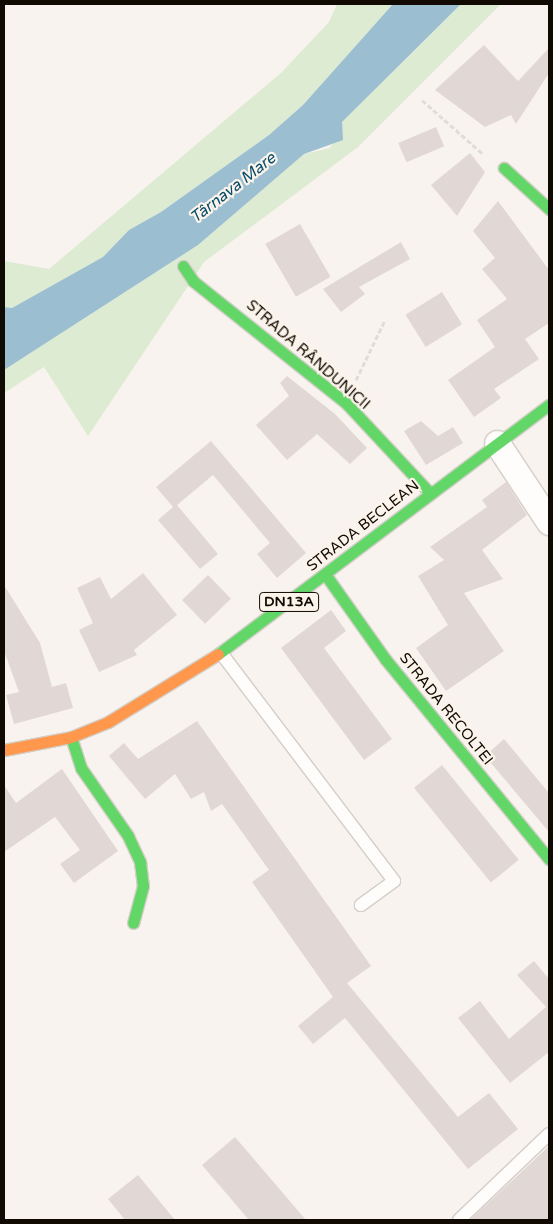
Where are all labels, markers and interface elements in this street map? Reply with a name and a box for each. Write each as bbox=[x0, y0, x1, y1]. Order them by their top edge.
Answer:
water label: Târnava Mare bbox=[186, 149, 280, 227]
street label: STRADA RÂNDUNICII bbox=[243, 296, 373, 414]
street label: STRADA BECLEAN bbox=[303, 477, 423, 575]
road number: DN13A bbox=[259, 590, 319, 614]
street label: STRADA RECOLTEI bbox=[395, 649, 497, 769]

